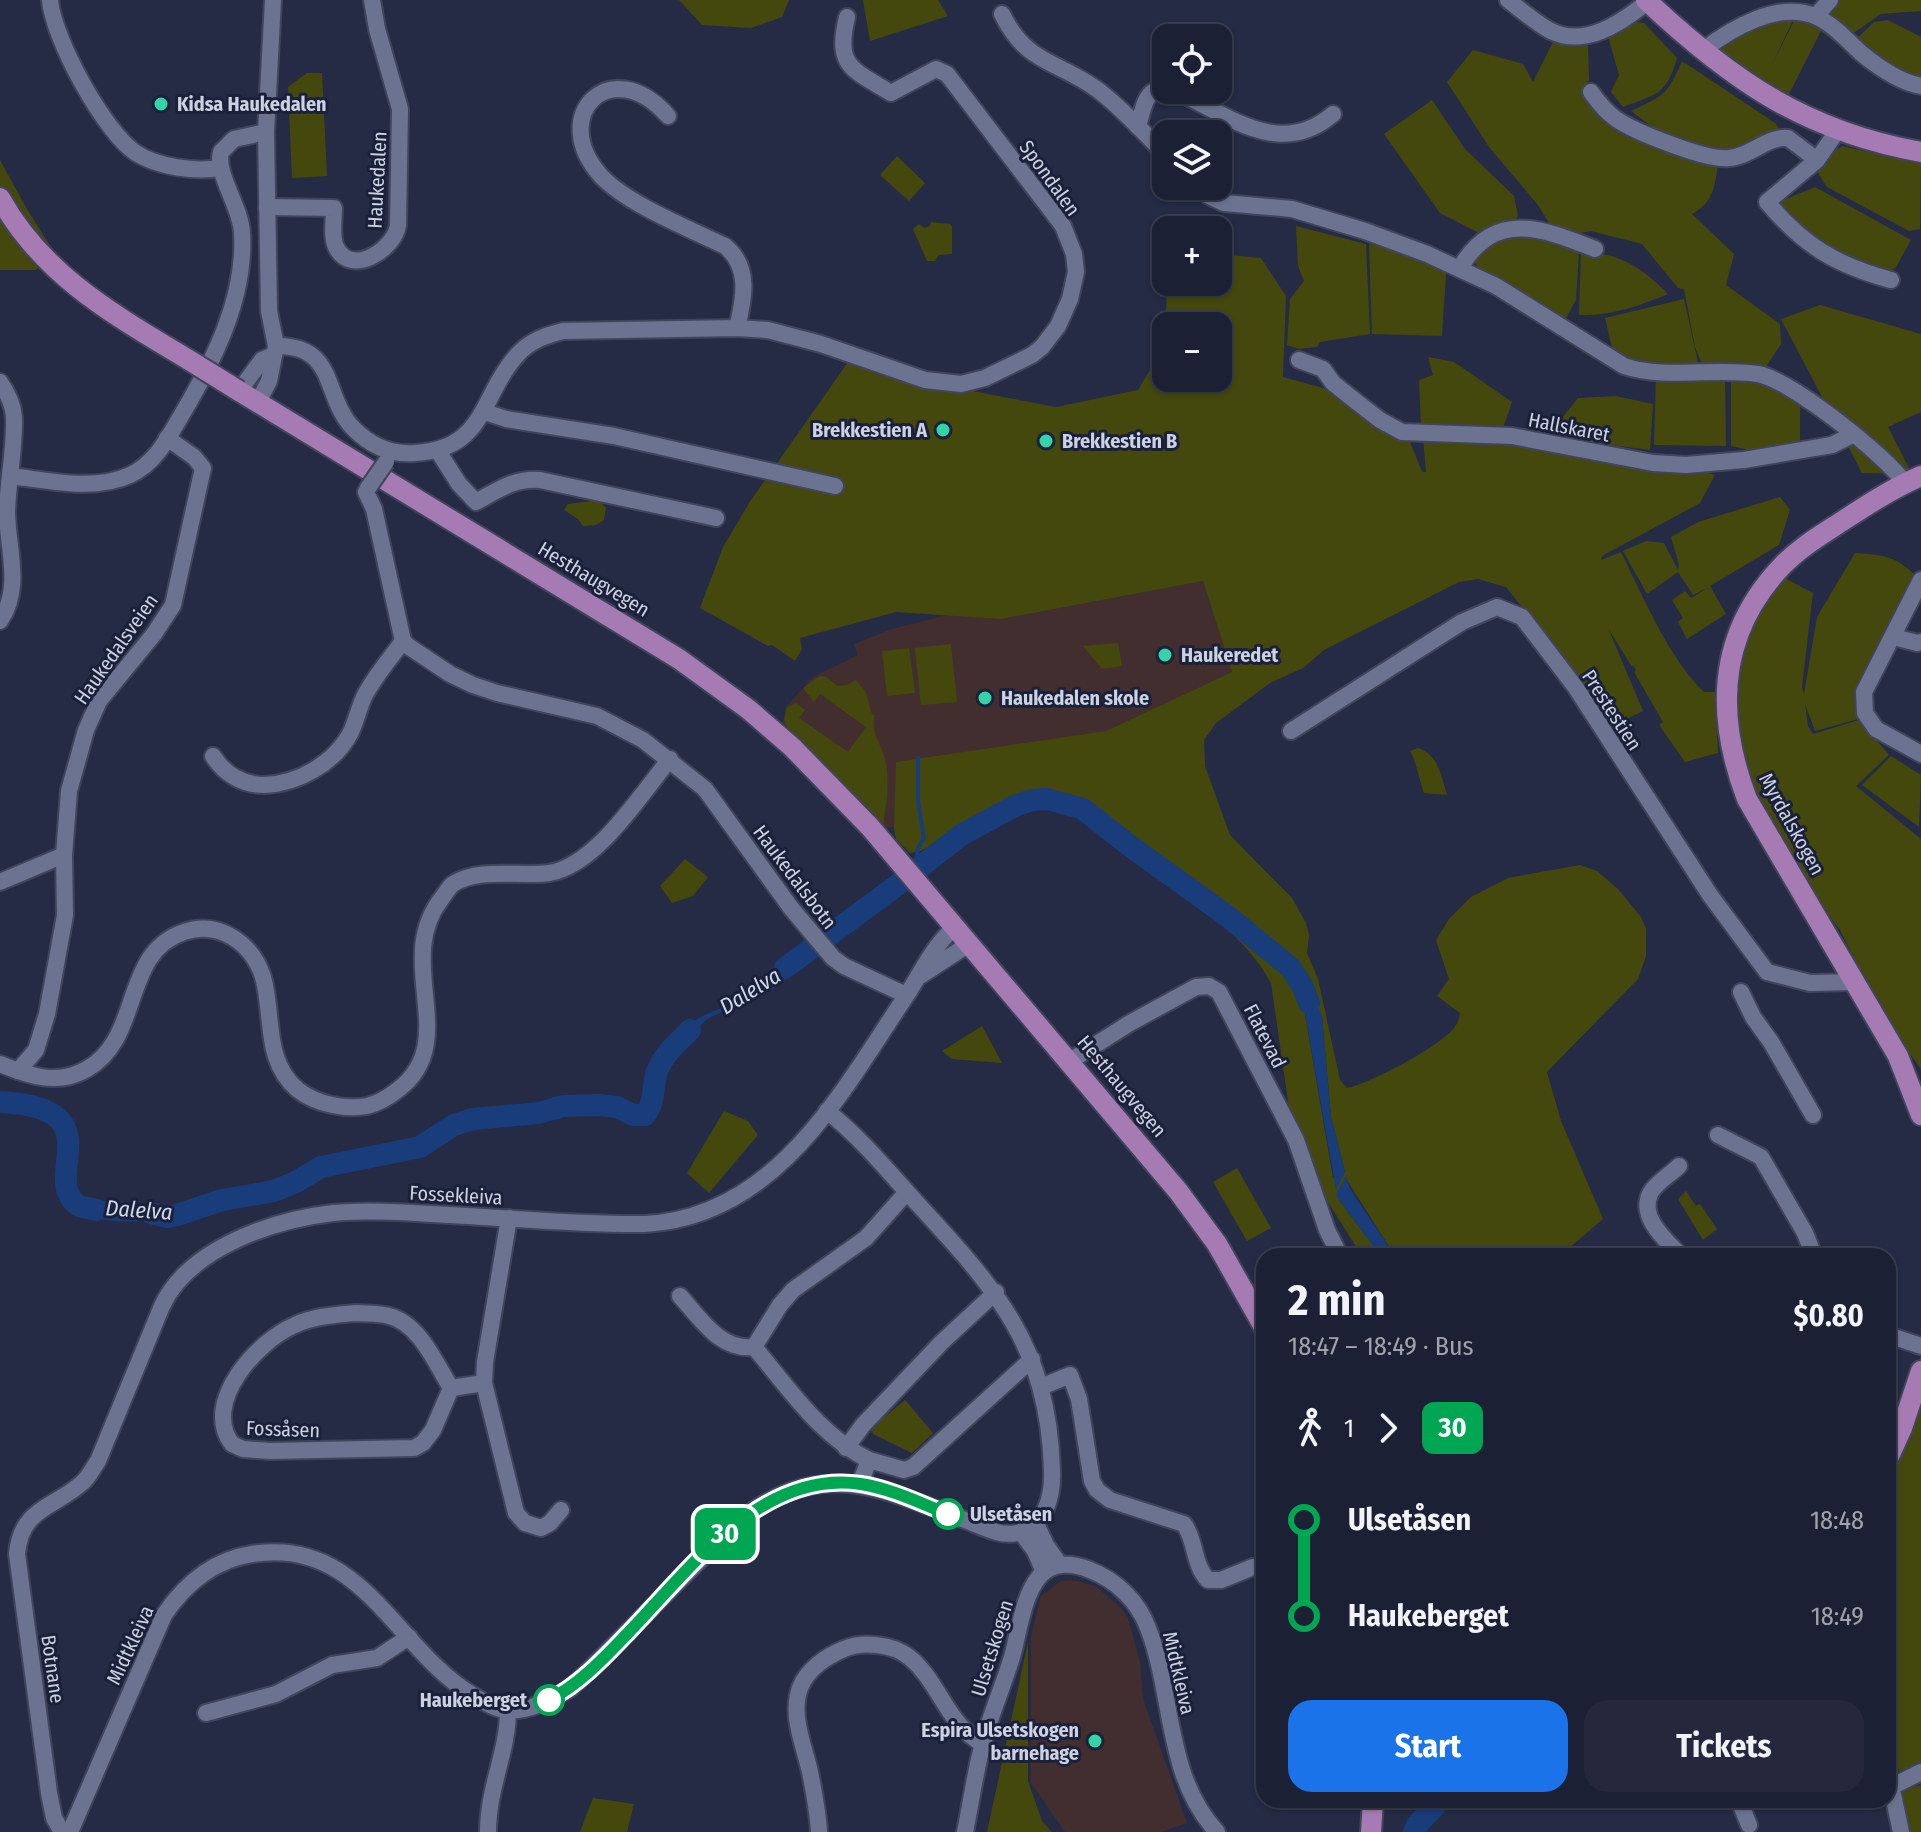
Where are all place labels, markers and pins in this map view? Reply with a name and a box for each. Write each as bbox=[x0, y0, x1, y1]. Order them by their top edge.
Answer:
place label: Kidsa Haukedalen bbox=[177, 92, 327, 116]
marker: Kidsa Haukedalen bbox=[152, 95, 170, 113]
place label: Brekkestien A bbox=[812, 418, 928, 442]
marker: Brekkestien A bbox=[934, 421, 952, 439]
place label: Brekkestien B bbox=[1062, 429, 1177, 453]
marker: Brekkestien B bbox=[1037, 432, 1055, 450]
place label: Haukeredet bbox=[1181, 643, 1279, 667]
marker: Haukeredet bbox=[1156, 646, 1174, 664]
place label: Haukedalen skole bbox=[1001, 686, 1149, 710]
marker: Haukedalen skole bbox=[976, 689, 994, 707]
marker: Ulsetåsen bbox=[933, 1499, 963, 1529]
place label: Ulsetåsen bbox=[970, 1502, 1052, 1526]
marker: Haukeberget bbox=[534, 1685, 564, 1715]
place label: Haukeberget bbox=[420, 1688, 528, 1712]
place label: Espira Ulsetskogen barnehage bbox=[921, 1718, 1079, 1765]
marker: Espira Ulsetskogen barnehage bbox=[1086, 1732, 1104, 1750]

